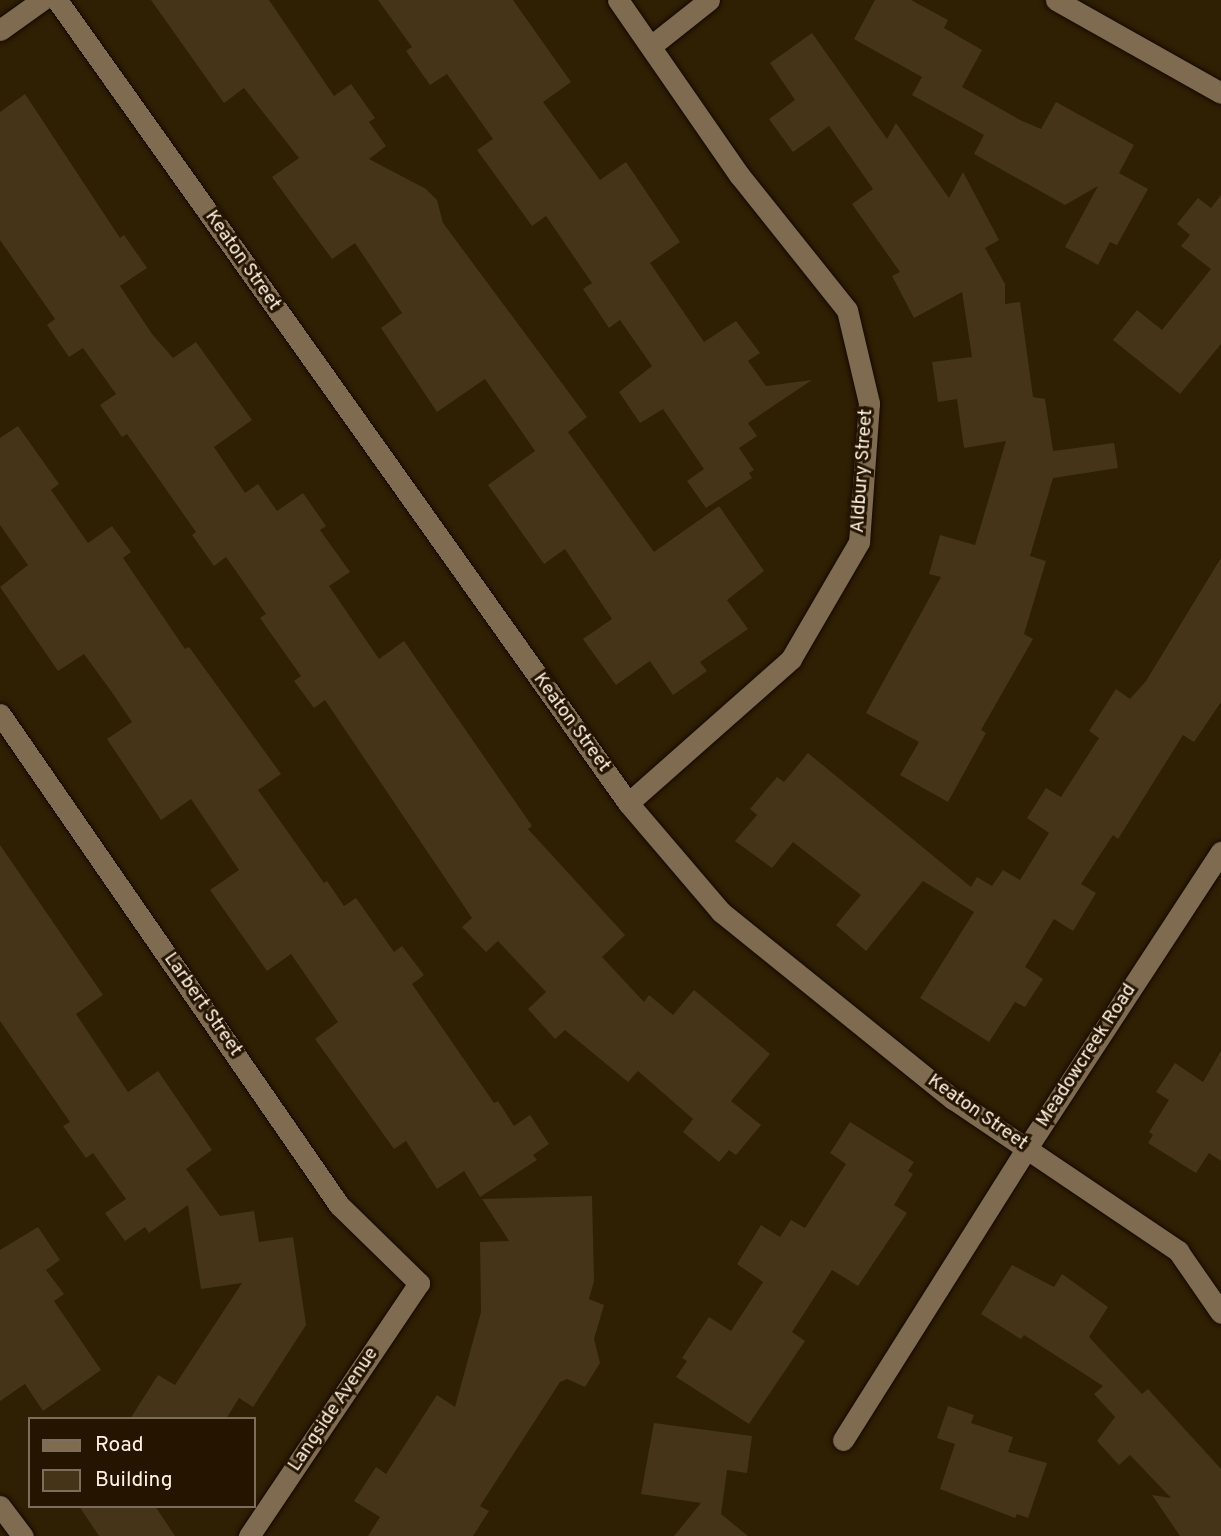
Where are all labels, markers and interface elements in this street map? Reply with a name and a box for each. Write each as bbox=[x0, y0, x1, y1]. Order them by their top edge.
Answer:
street label: Keaton Street bbox=[199, 207, 285, 315]
street label: Aldbury Street bbox=[847, 408, 879, 534]
street label: Keaton Street bbox=[527, 669, 615, 777]
street label: Larbert Street bbox=[158, 949, 246, 1061]
street label: Meadowcreek Road bbox=[1032, 980, 1142, 1132]
street label: Keaton Street bbox=[923, 1070, 1031, 1156]
street label: Langside Avenue bbox=[284, 1343, 384, 1477]
legend bbox=[28, 1417, 256, 1508]
text: Road bbox=[95, 1432, 144, 1459]
text: Building bbox=[95, 1467, 173, 1494]

